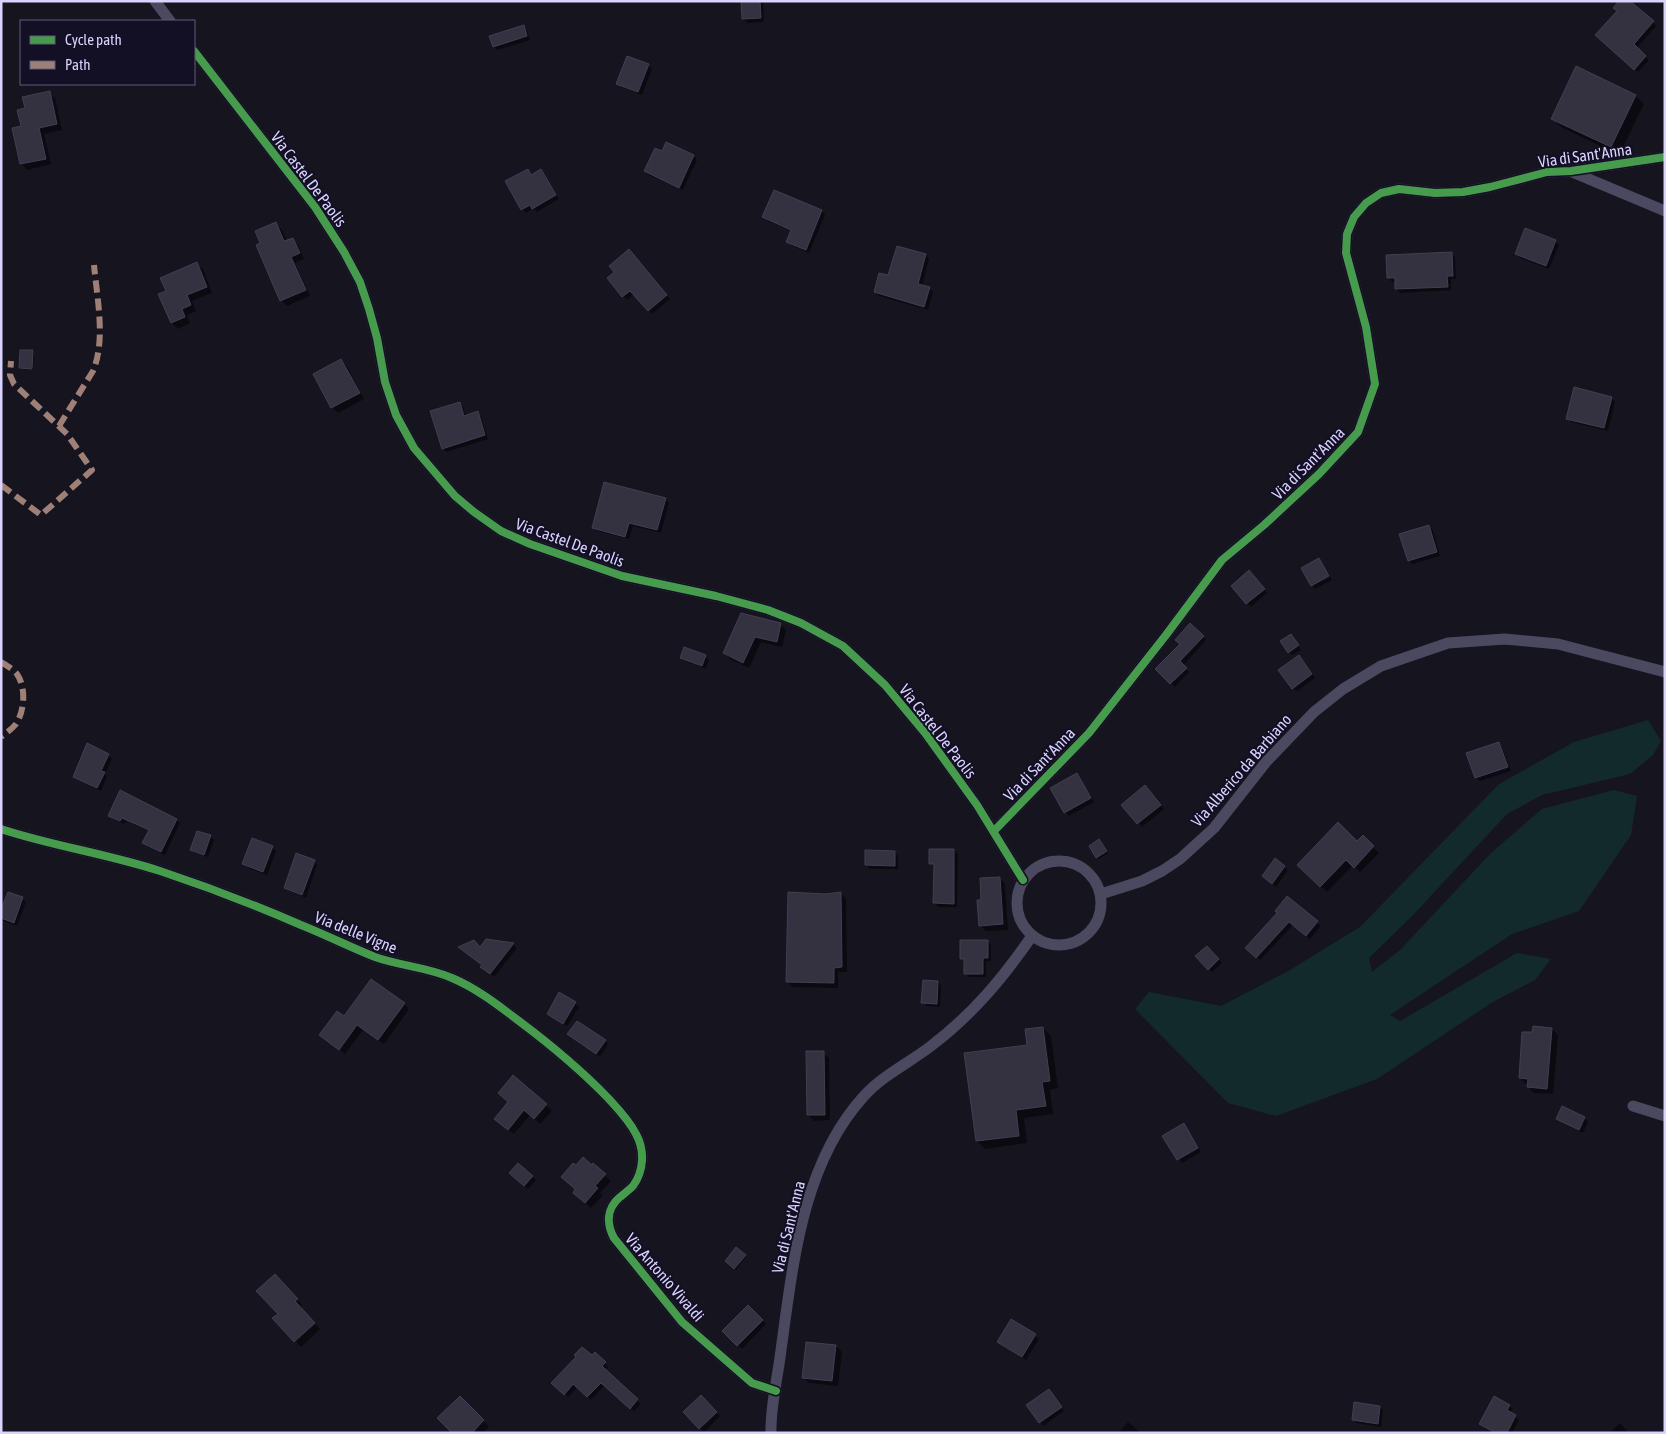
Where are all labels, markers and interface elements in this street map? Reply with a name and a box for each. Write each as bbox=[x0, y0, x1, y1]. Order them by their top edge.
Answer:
legend bbox=[20, 20, 195, 85]
text: Cycle path bbox=[65, 31, 122, 48]
text: Path bbox=[65, 56, 91, 73]
street label: Via Castel De Paolis bbox=[267, 128, 351, 230]
street label: Via di Sant'Anna bbox=[1537, 140, 1633, 170]
street label: Via di Sant'Anna bbox=[1268, 423, 1348, 503]
street label: Via Castel De Paolis bbox=[513, 514, 627, 570]
street label: Via Castel De Paolis bbox=[896, 681, 980, 782]
street label: Via Alberico da Barbiano bbox=[1187, 710, 1295, 830]
street label: Via di Sant'Anna bbox=[1000, 724, 1078, 804]
street label: Via delle Vigne bbox=[312, 907, 400, 958]
street label: Via di Sant'Anna bbox=[768, 1179, 808, 1275]
street label: Via Antonio Vivaldi bbox=[622, 1229, 708, 1325]

